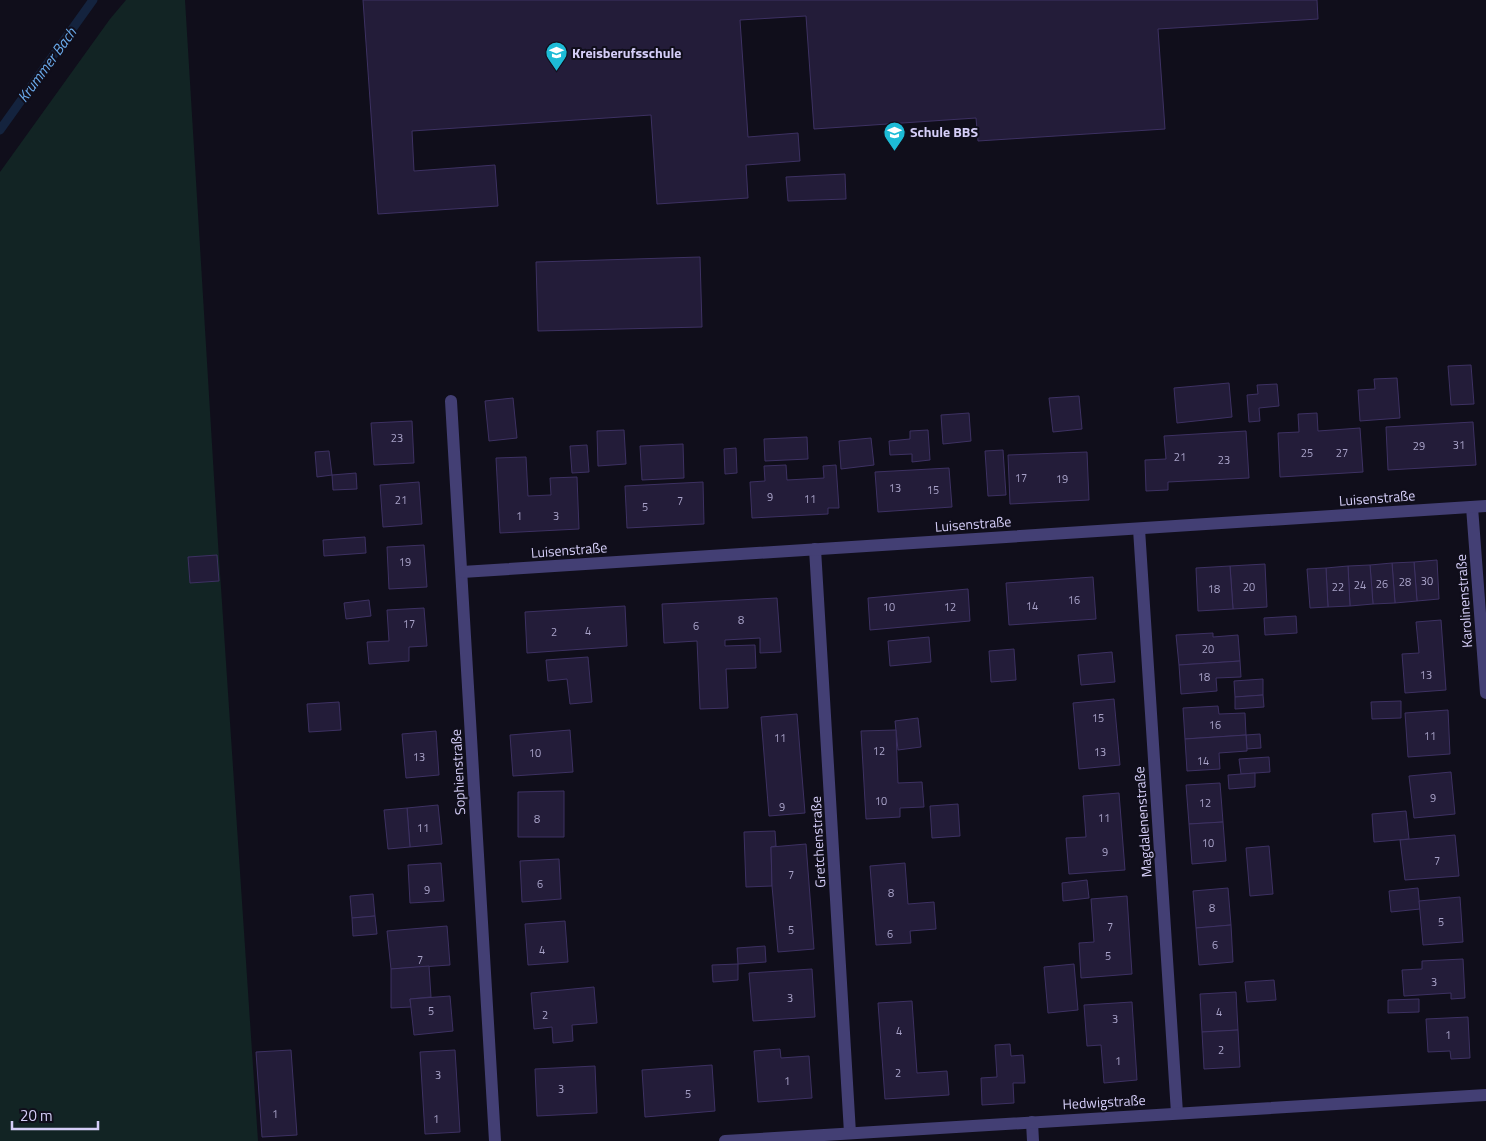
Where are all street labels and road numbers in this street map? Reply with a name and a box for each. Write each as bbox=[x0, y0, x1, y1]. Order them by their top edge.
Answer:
street label: Luisenstraße bbox=[1338, 484, 1416, 511]
street label: Luisenstraße bbox=[934, 510, 1012, 537]
street label: Luisenstraße bbox=[530, 536, 608, 563]
street label: Karolinenstraße bbox=[1450, 553, 1477, 649]
street label: Sophienstraße bbox=[445, 729, 470, 815]
street label: Magdalenenstraße bbox=[1128, 766, 1157, 878]
street label: Gretchenstraße bbox=[805, 796, 830, 888]
street label: Hedwigstraße bbox=[1062, 1089, 1146, 1114]

